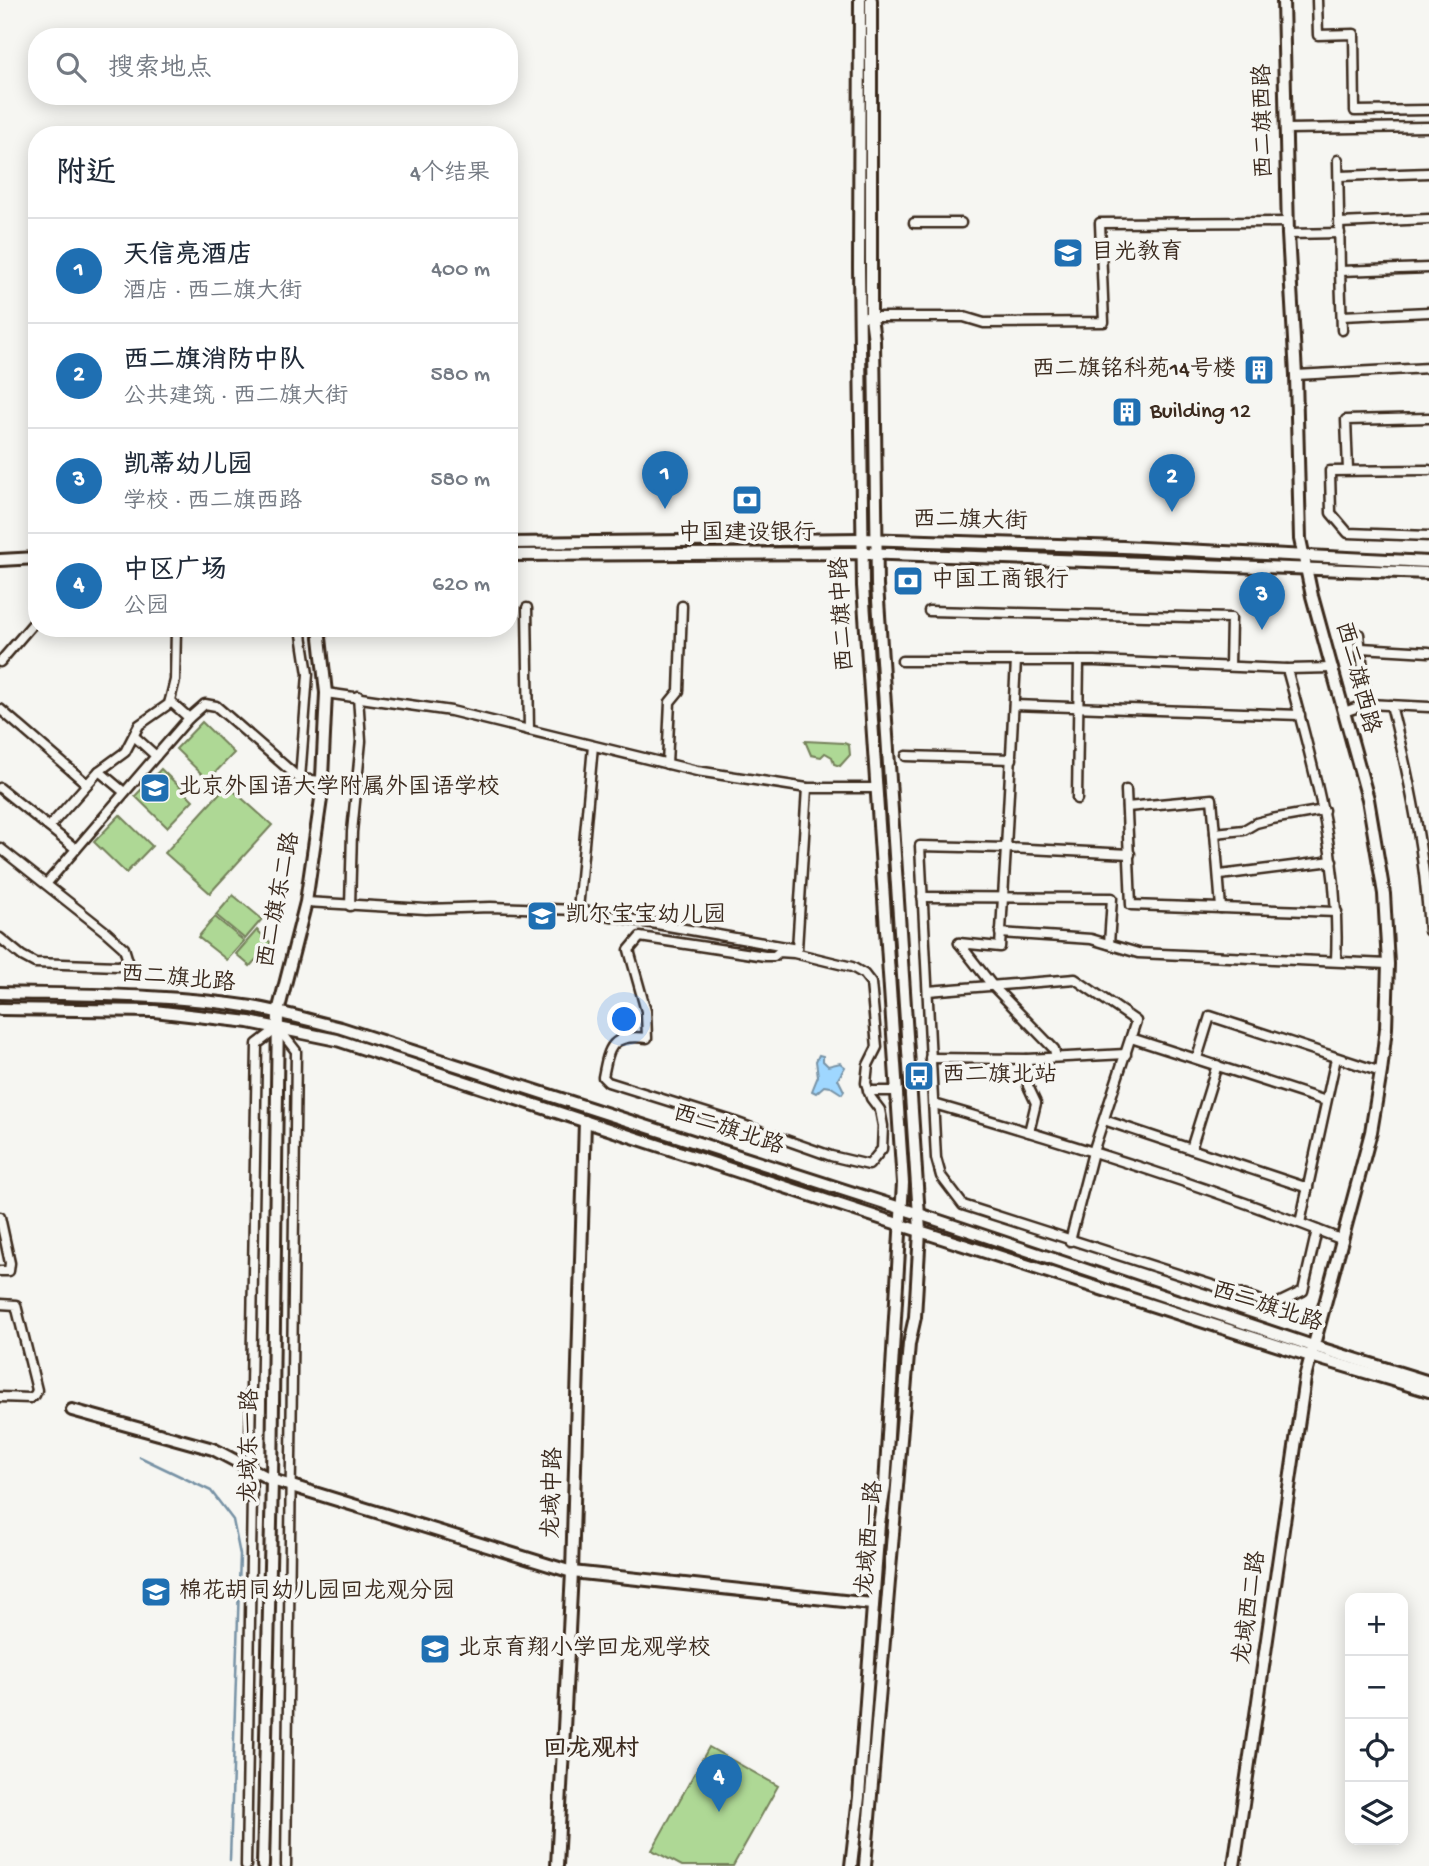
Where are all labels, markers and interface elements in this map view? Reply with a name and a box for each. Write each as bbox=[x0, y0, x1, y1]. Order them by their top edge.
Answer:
search box bbox=[28, 28, 518, 105]
icon: search bbox=[52, 48, 90, 86]
text: 搜索地点 bbox=[108, 55, 212, 86]
street label: 西二旗西路 bbox=[1249, 63, 1280, 179]
text: 附近 bbox=[56, 158, 116, 193]
text: 4个结果 bbox=[410, 161, 490, 188]
school or university icon: 目光教育 bbox=[1051, 236, 1085, 270]
place label: 目光教育 bbox=[1091, 239, 1183, 267]
text: 天信亮酒店 bbox=[123, 242, 253, 273]
text: 1 bbox=[74, 257, 84, 284]
text: 400 m bbox=[431, 257, 490, 284]
text: 酒店 · 西二旗大街 bbox=[123, 279, 302, 306]
text: 西二旗消防中队 bbox=[123, 347, 305, 378]
building icon: 西二旗铭科苑14号楼 bbox=[1242, 353, 1276, 387]
place label: 西二旗铭科苑14号楼 bbox=[1032, 356, 1236, 384]
text: 2 bbox=[73, 362, 85, 389]
text: 580 m bbox=[430, 362, 490, 389]
text: 公共建筑 · 西二旗大街 bbox=[123, 384, 348, 411]
building icon: Building 12 bbox=[1110, 395, 1144, 429]
place label: Building 12 bbox=[1149, 399, 1251, 426]
pin: 1 bbox=[642, 451, 688, 509]
text: 凯蒂幼儿园 bbox=[123, 452, 253, 483]
pin: 2 bbox=[1149, 454, 1195, 512]
text: 3 bbox=[73, 467, 85, 494]
text: 580 m bbox=[430, 467, 490, 494]
bank icon: 中国建设银行 bbox=[730, 483, 764, 517]
text: 学校 · 西二旗西路 bbox=[123, 489, 302, 516]
street label: 西二旗大街 bbox=[912, 506, 1028, 537]
place label: 中国建设银行 bbox=[678, 520, 816, 548]
street label: 西二旗中路 bbox=[827, 556, 860, 672]
text: 中区广场 bbox=[123, 557, 227, 588]
bank icon: 中国工商银行 bbox=[891, 564, 925, 598]
place label: 中国工商银行 bbox=[931, 567, 1069, 595]
text: 4 bbox=[74, 572, 84, 599]
text: 620 m bbox=[432, 572, 490, 599]
pin: 3 bbox=[1239, 572, 1285, 630]
text: 公园 bbox=[123, 594, 169, 621]
street label: 西二旗西路 bbox=[1328, 619, 1385, 737]
school or university icon: 北京外国语大学附属外国语学校 bbox=[138, 771, 172, 805]
place label: 北京外国语大学附属外国语学校 bbox=[178, 774, 500, 802]
street label: 西二旗东二路 bbox=[253, 830, 306, 970]
school or university icon: 凯尔宝宝幼儿园 bbox=[525, 899, 559, 933]
place label: 凯尔宝宝幼儿园 bbox=[565, 902, 726, 930]
street label: 西二旗北路 bbox=[120, 961, 237, 998]
your location bbox=[607, 1002, 641, 1036]
bus stop icon: 西二旗北站 bbox=[902, 1059, 936, 1093]
place label: 西二旗北站 bbox=[942, 1062, 1057, 1090]
street label: 西二旗北路 bbox=[669, 1099, 787, 1162]
street label: 西二旗北路 bbox=[1208, 1276, 1326, 1339]
street label: 龙域东一路 bbox=[235, 1388, 266, 1504]
street label: 龙域中路 bbox=[538, 1447, 569, 1539]
street label: 龙域西一路 bbox=[852, 1479, 889, 1596]
street label: 龙域西二路 bbox=[1229, 1549, 1272, 1667]
school or university icon: 棉花胡同幼儿园回龙观分园 bbox=[139, 1575, 173, 1609]
place label: 棉花胡同幼儿园回龙观分园 bbox=[179, 1578, 455, 1606]
map controls bbox=[1345, 1593, 1408, 1845]
button: + bbox=[1345, 1593, 1408, 1656]
school or university icon: 北京育翔小学回龙观学校 bbox=[418, 1632, 452, 1666]
place label: 北京育翔小学回龙观学校 bbox=[458, 1635, 711, 1663]
button: − bbox=[1345, 1656, 1408, 1719]
button: locate bbox=[1345, 1719, 1408, 1782]
district label: 回龙观村 bbox=[543, 1735, 639, 1765]
pin: 4 bbox=[696, 1754, 742, 1812]
button: layers bbox=[1345, 1782, 1408, 1845]

